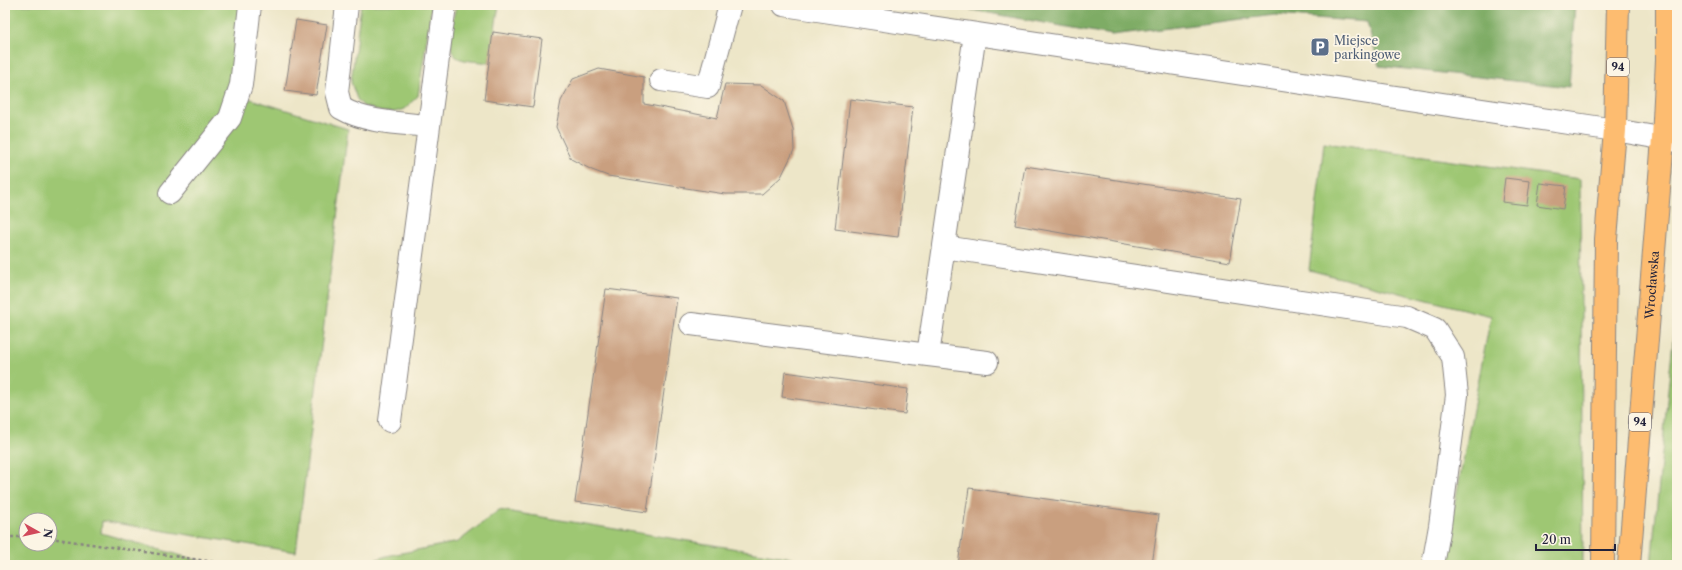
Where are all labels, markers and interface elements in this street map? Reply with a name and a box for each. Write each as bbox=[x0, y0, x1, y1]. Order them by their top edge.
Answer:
place label: Miejsce parkingowe bbox=[1334, 33, 1401, 62]
parking icon: Miejsce parkingowe bbox=[1309, 36, 1331, 58]
road number: 94 bbox=[1607, 58, 1629, 76]
street label: Wrocławska bbox=[1641, 250, 1662, 321]
road number: 94 bbox=[1629, 413, 1651, 431]
north arrow bbox=[18, 512, 58, 552]
scale bar bbox=[1536, 526, 1615, 552]
text: N bbox=[40, 528, 55, 540]
text: 20 m bbox=[1542, 532, 1571, 547]

